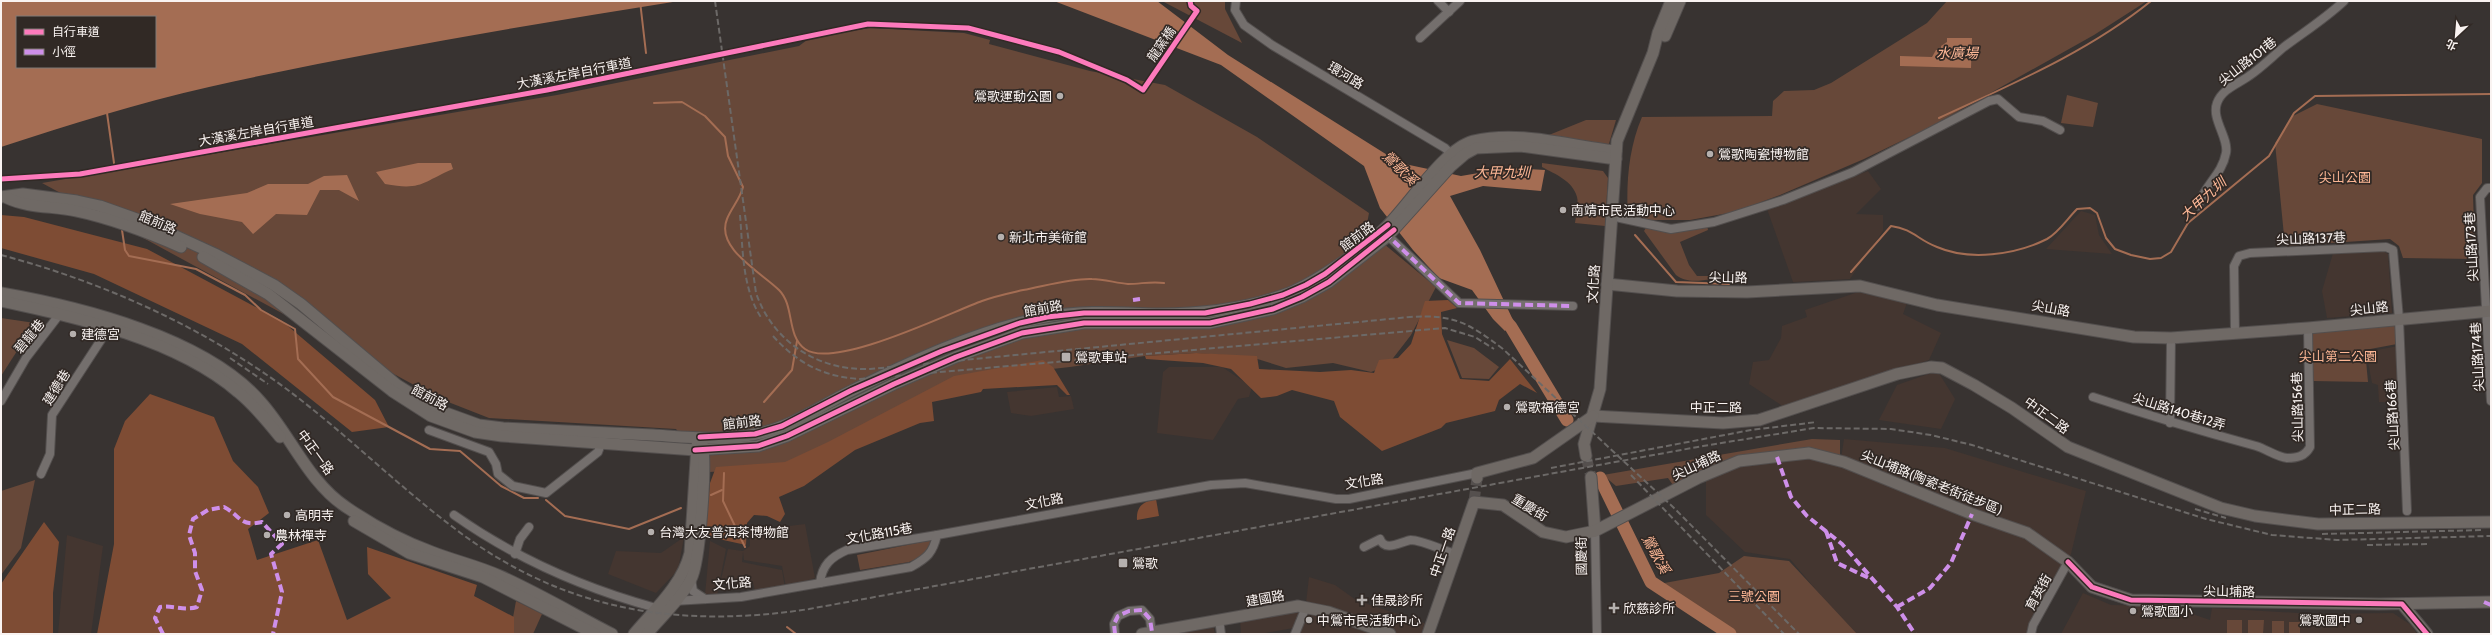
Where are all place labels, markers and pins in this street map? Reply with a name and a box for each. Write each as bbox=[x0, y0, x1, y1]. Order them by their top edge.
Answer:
place label: 鶯歌運動公園 bbox=[974, 88, 1052, 104]
marker: 鶯歌運動公園 bbox=[1055, 91, 1065, 101]
place label: 鶯歌陶瓷博物館 bbox=[1718, 146, 1809, 162]
marker: 鶯歌陶瓷博物館 bbox=[1705, 149, 1715, 159]
place label: 南靖市民活動中心 bbox=[1571, 202, 1675, 218]
marker: 南靖市民活動中心 bbox=[1558, 205, 1568, 215]
place label: 新北市美術館 bbox=[1009, 229, 1087, 245]
marker: 新北市美術館 bbox=[996, 232, 1006, 242]
place label: 建德宮 bbox=[81, 326, 120, 342]
marker: 建德宮 bbox=[68, 329, 78, 339]
place label: 鶯歌車站 bbox=[1075, 349, 1127, 365]
marker: 鶯歌車站 bbox=[1060, 351, 1072, 363]
place label: 鶯歌福德宮 bbox=[1515, 399, 1580, 415]
marker: 鶯歌福德宮 bbox=[1502, 402, 1512, 412]
place label: 高明寺 bbox=[295, 507, 334, 523]
marker: 高明寺 bbox=[282, 510, 292, 520]
place label: 台灣大友普洱茶博物館 bbox=[659, 524, 789, 540]
place label: 農林禪寺 bbox=[275, 527, 327, 543]
marker: 台灣大友普洱茶博物館 bbox=[646, 527, 656, 537]
marker: 農林禪寺 bbox=[262, 530, 272, 540]
place label: 鶯歌 bbox=[1132, 555, 1158, 571]
marker: 鶯歌 bbox=[1117, 557, 1129, 569]
place label: 佳晟診所 bbox=[1371, 592, 1423, 608]
marker: 佳晟診所 bbox=[1356, 594, 1368, 606]
place label: 欣慈診所 bbox=[1623, 600, 1675, 616]
marker: 欣慈診所 bbox=[1608, 602, 1620, 614]
place label: 鶯歌國小 bbox=[2141, 603, 2193, 619]
marker: 鶯歌國小 bbox=[2128, 606, 2138, 616]
place label: 中鶯市民活動中心 bbox=[1317, 612, 1421, 628]
place label: 鶯歌國中 bbox=[2299, 612, 2351, 628]
marker: 中鶯市民活動中心 bbox=[1304, 615, 1314, 625]
marker: 鶯歌國中 bbox=[2354, 615, 2364, 625]

